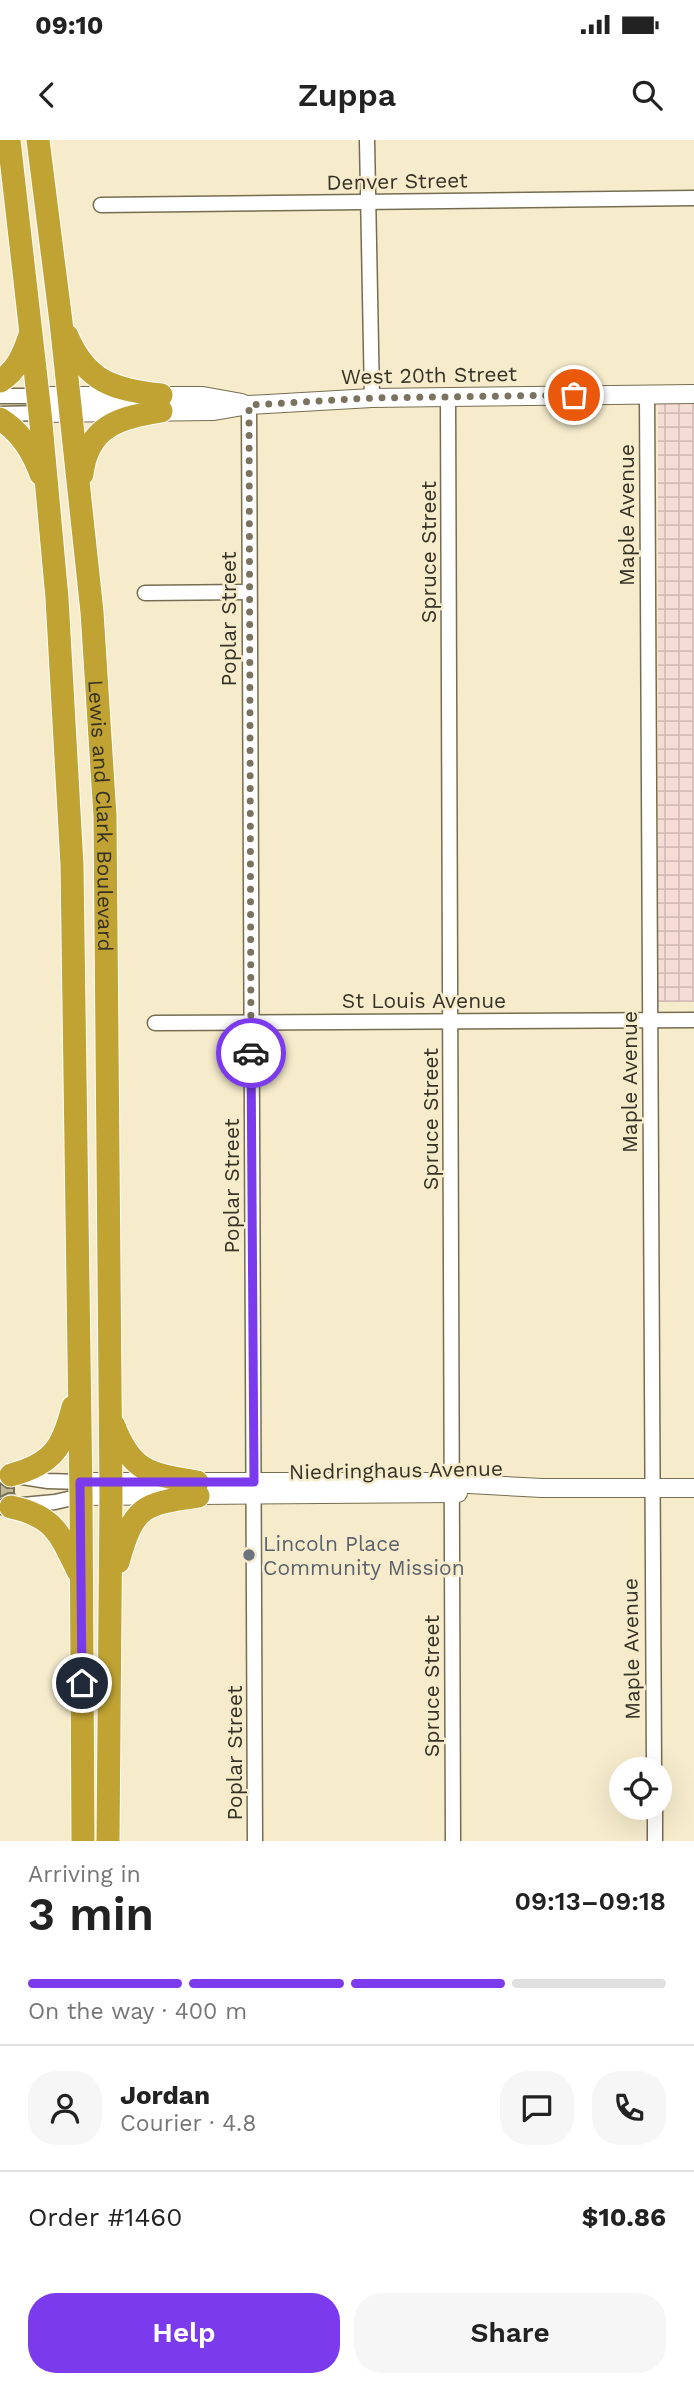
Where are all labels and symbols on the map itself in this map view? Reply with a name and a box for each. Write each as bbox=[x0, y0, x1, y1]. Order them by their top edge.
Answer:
street label: Denver Street bbox=[326, 167, 468, 195]
street label: West 20th Street bbox=[341, 361, 517, 389]
pin bbox=[544, 365, 604, 425]
street label: Maple Avenue bbox=[614, 444, 639, 586]
street label: Spruce Street bbox=[416, 481, 441, 623]
street label: Poplar Street bbox=[216, 551, 241, 687]
street label: Lewis and Clark Boulevard bbox=[84, 679, 119, 952]
street label: St Louis Avenue bbox=[342, 988, 506, 1013]
street label: Maple Avenue bbox=[617, 1011, 642, 1153]
courier bbox=[216, 1018, 286, 1088]
street label: Spruce Street bbox=[418, 1048, 443, 1190]
street label: Poplar Street bbox=[219, 1118, 244, 1254]
street label: Niedringhaus Avenue bbox=[289, 1456, 503, 1484]
place label: Lincoln Place Community Mission bbox=[263, 1531, 465, 1580]
marker: Lincoln Place Community Mission bbox=[241, 1547, 257, 1563]
street label: Maple Avenue bbox=[617, 1578, 645, 1720]
street label: Spruce Street bbox=[419, 1615, 444, 1757]
pin bbox=[52, 1653, 112, 1713]
street label: Poplar Street bbox=[222, 1685, 247, 1821]

